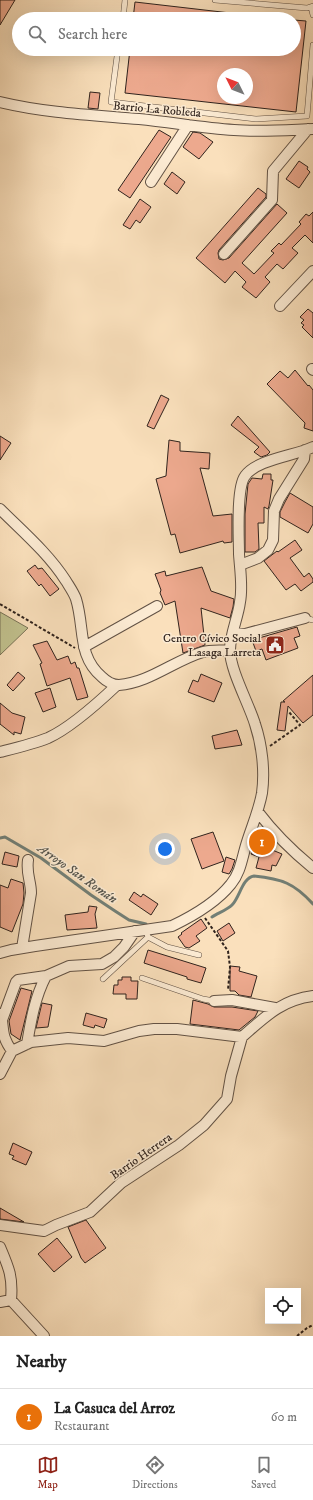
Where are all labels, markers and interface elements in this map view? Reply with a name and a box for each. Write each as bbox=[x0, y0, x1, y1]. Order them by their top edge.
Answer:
search box bbox=[12, 12, 301, 56]
icon: search bbox=[26, 23, 48, 45]
text: Search here bbox=[58, 25, 127, 44]
north arrow bbox=[217, 68, 253, 104]
street label: Barrio La Robleda bbox=[112, 98, 203, 121]
place label: Centro Cívico Social Lasaga Larreta bbox=[163, 631, 262, 660]
public building icon: Centro Cívico Social Lasaga Larreta bbox=[264, 634, 286, 656]
pin: 1 bbox=[249, 827, 275, 857]
water label: Arroyo San Román bbox=[33, 839, 121, 907]
your location bbox=[155, 839, 175, 859]
street label: Barrio Herrera bbox=[108, 1129, 176, 1183]
map controls bbox=[265, 1288, 301, 1324]
button: locate bbox=[265, 1288, 301, 1324]
text: Nearby bbox=[16, 1351, 66, 1373]
text: La Casuca del Arroz bbox=[54, 1399, 175, 1418]
text: 1 bbox=[27, 1409, 31, 1425]
text: 60 m bbox=[271, 1409, 297, 1425]
text: Restaurant bbox=[54, 1418, 110, 1434]
tab: Map bbox=[37, 1454, 59, 1492]
tab: Directions bbox=[132, 1454, 178, 1492]
tab: Saved bbox=[251, 1454, 276, 1492]

